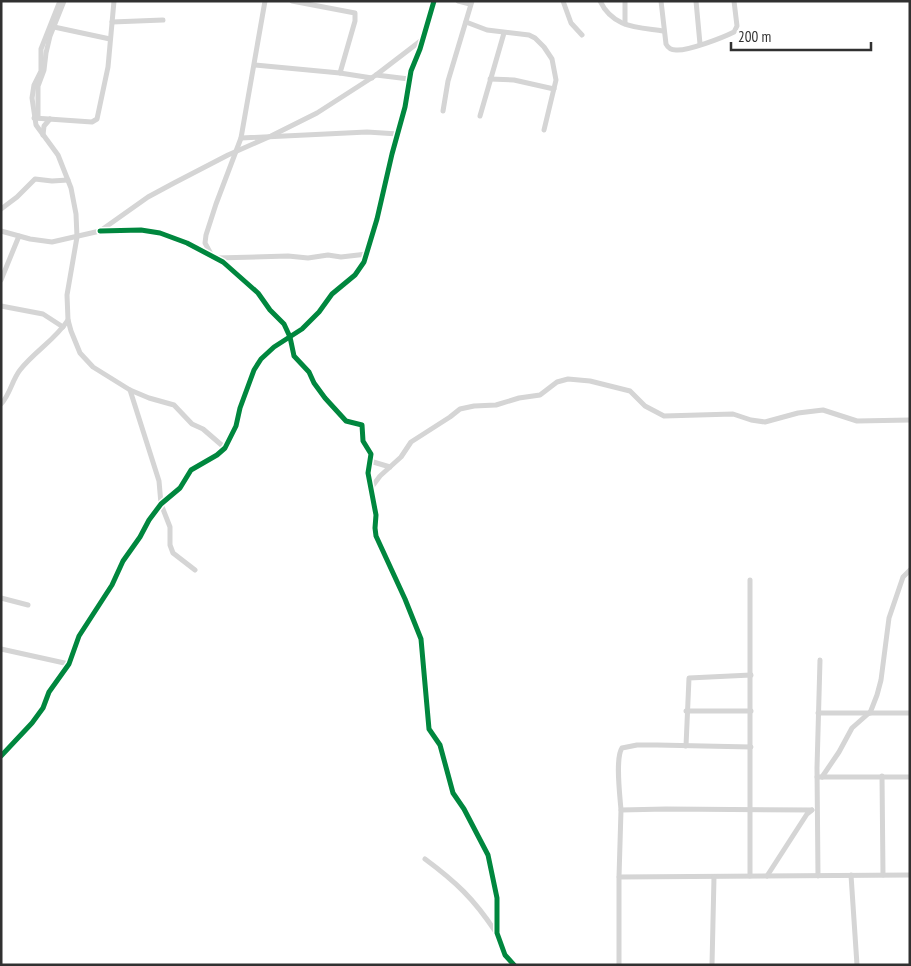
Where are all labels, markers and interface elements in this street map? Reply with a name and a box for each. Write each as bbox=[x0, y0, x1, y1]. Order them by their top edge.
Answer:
scale bar bbox=[731, 20, 871, 52]
text: 200 m bbox=[738, 27, 771, 46]

